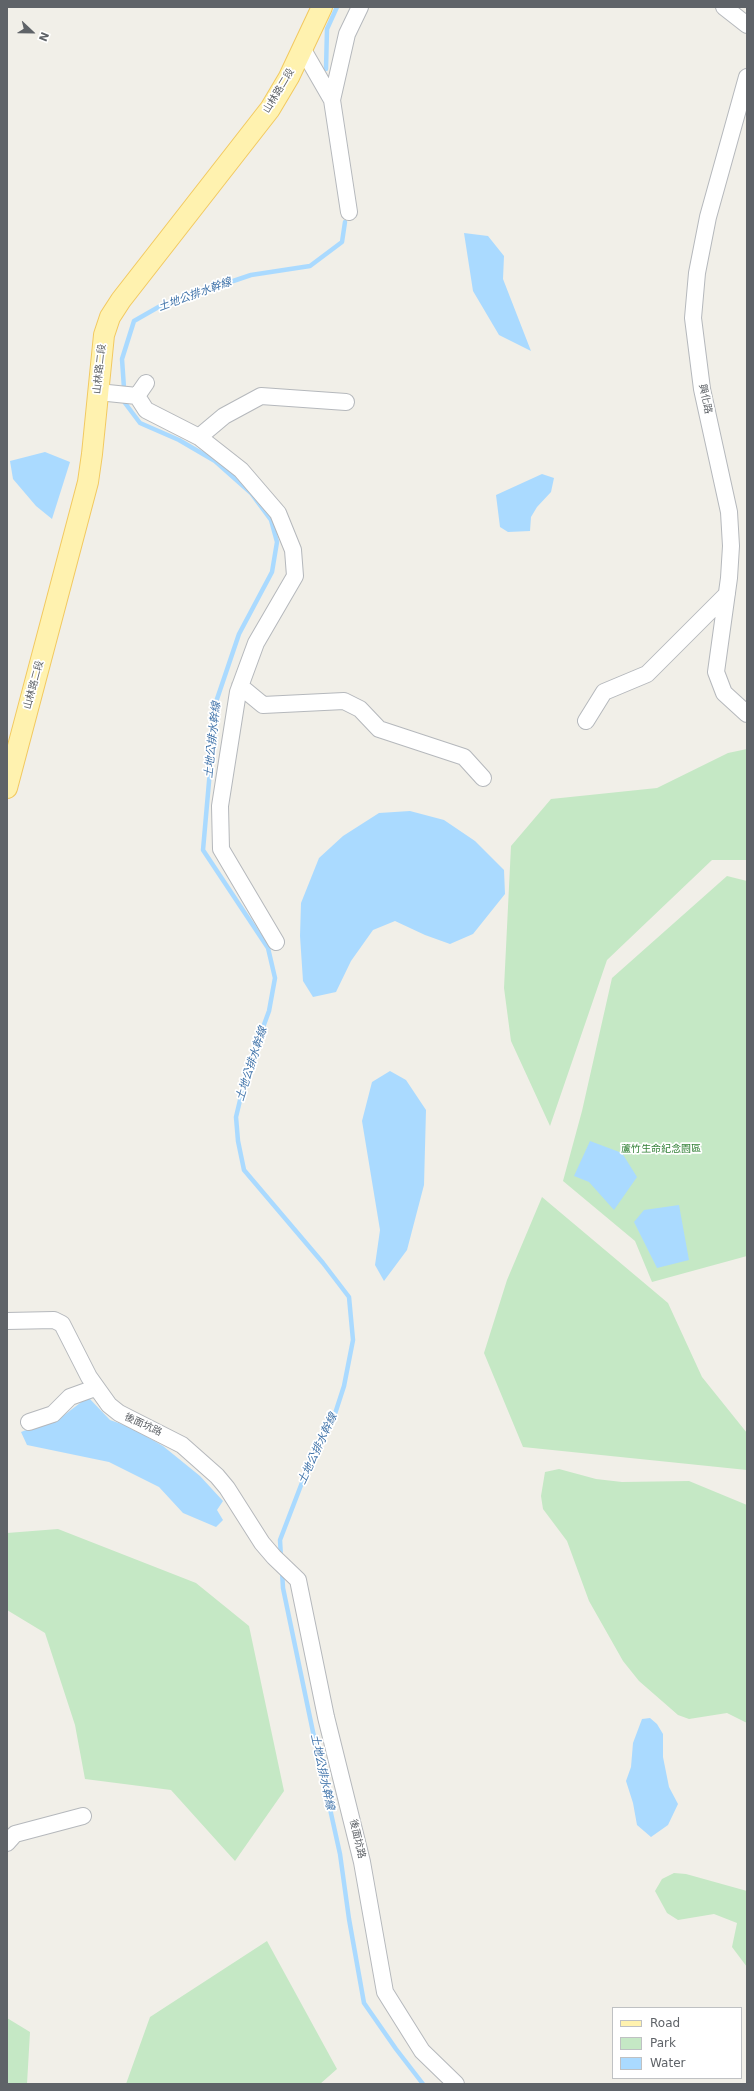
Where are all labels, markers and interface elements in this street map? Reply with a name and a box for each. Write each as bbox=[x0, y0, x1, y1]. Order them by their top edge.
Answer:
north arrow bbox=[12, 12, 52, 52]
text: N bbox=[36, 30, 51, 43]
street label: 山林路二段 bbox=[261, 66, 297, 116]
water label: 土地公排水幹線 bbox=[157, 276, 233, 314]
street label: 山林路二段 bbox=[91, 344, 109, 394]
street label: 興化路 bbox=[696, 383, 714, 415]
street label: 山林路二段 bbox=[22, 659, 46, 711]
water label: 土地公排水幹線 bbox=[202, 701, 224, 779]
water label: 土地公排水幹線 bbox=[234, 1025, 270, 1103]
park label: 蘆竹生命紀念園區 bbox=[621, 1143, 701, 1155]
street label: 後面坑路 bbox=[122, 1411, 164, 1439]
water label: 土地公排水幹線 bbox=[296, 1411, 340, 1487]
water label: 土地公排水幹線 bbox=[308, 1733, 336, 1811]
street label: 後面坑路 bbox=[347, 1818, 367, 1860]
legend bbox=[612, 2007, 742, 2079]
text: Road bbox=[650, 2016, 680, 2030]
text: Park bbox=[650, 2036, 676, 2050]
text: Water bbox=[650, 2056, 685, 2070]

